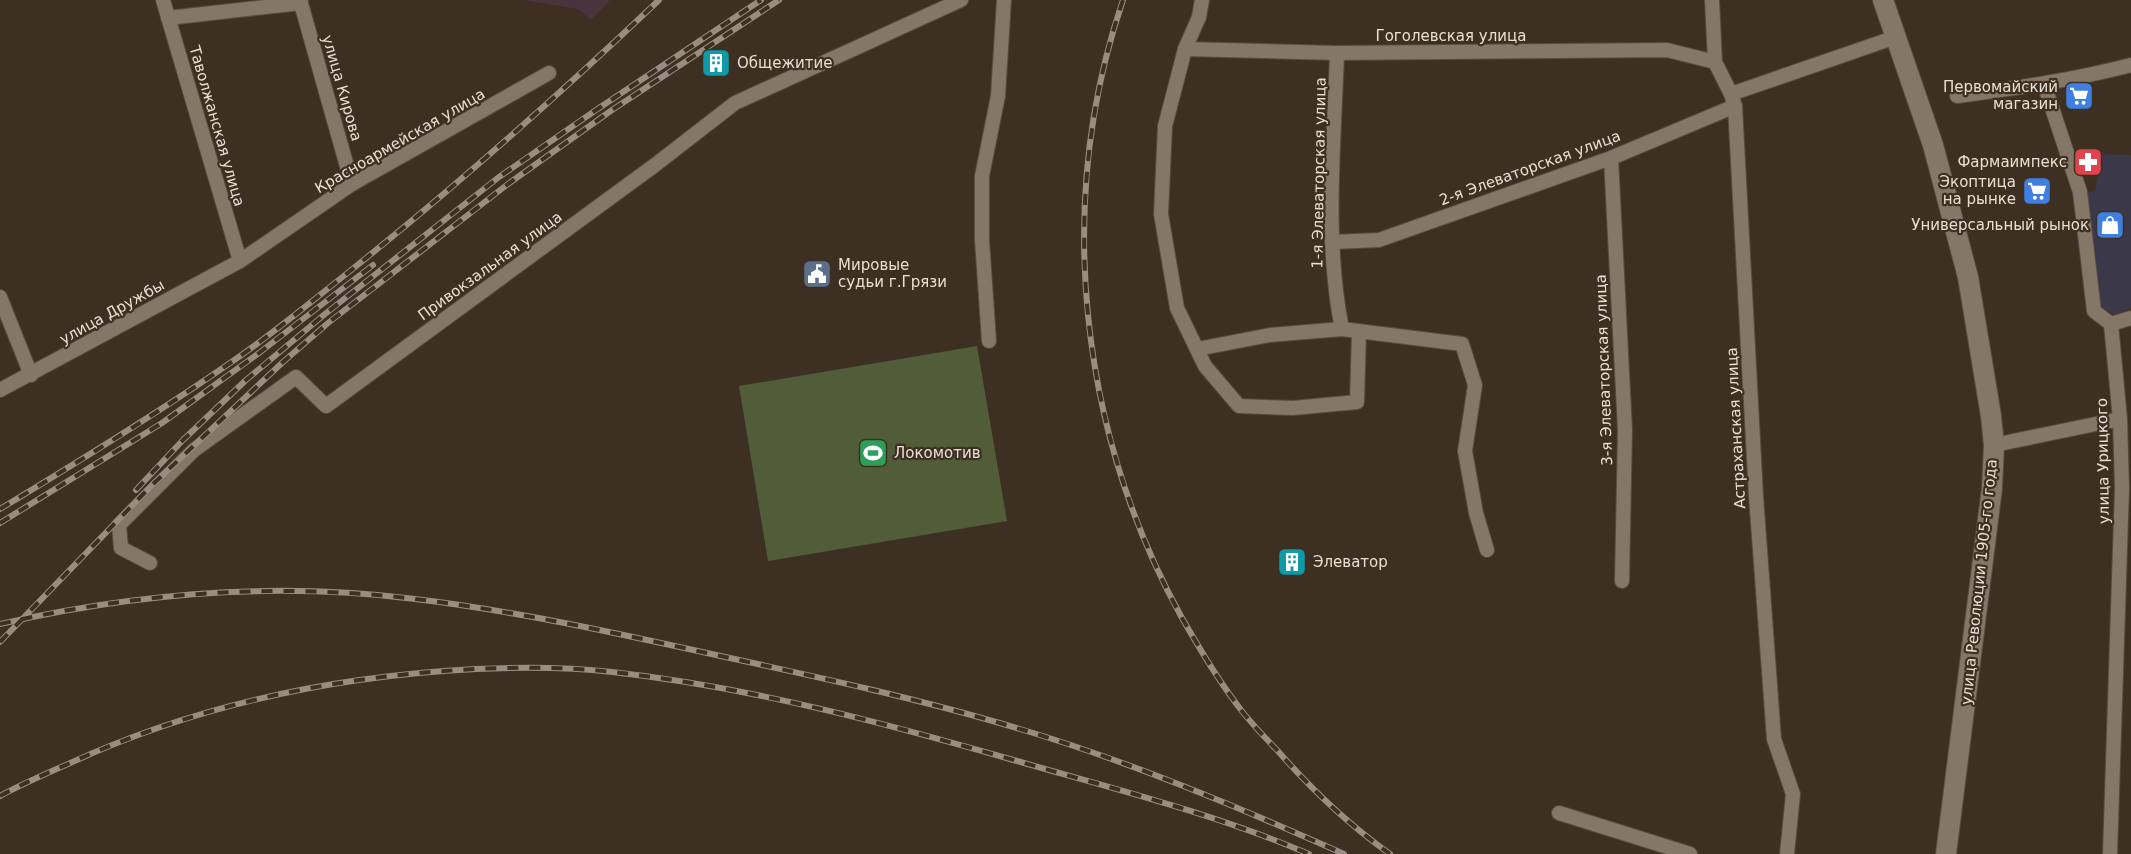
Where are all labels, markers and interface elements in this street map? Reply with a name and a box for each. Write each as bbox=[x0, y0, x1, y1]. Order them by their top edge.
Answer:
street label: Гоголевская улица bbox=[1376, 27, 1526, 45]
street label: улица Кирова bbox=[318, 33, 366, 143]
street label: Таволжанская улица bbox=[185, 43, 249, 208]
building icon: Общежитие bbox=[700, 47, 732, 79]
place label: Общежитие bbox=[737, 54, 832, 72]
street label: 1-я Элеваторская улица bbox=[1308, 77, 1330, 269]
place label: Первомайский магазин bbox=[1943, 78, 2058, 113]
supermarket icon: Первомайский магазин bbox=[2063, 80, 2095, 112]
street label: Красноармейская улица bbox=[312, 85, 488, 197]
street label: 2-я Элеваторская улица bbox=[1437, 127, 1623, 209]
pharmacy icon: Фармаимпекс bbox=[2072, 146, 2104, 178]
place label: Фармаимпекс bbox=[1957, 153, 2067, 171]
place label: Экоптица на рынке bbox=[1940, 173, 2016, 208]
supermarket icon: Экоптица на рынке bbox=[2021, 175, 2053, 207]
street label: Привокзальная улица bbox=[414, 208, 566, 324]
shop icon: Универсальный рынок bbox=[2094, 209, 2126, 241]
place label: Универсальный рынок bbox=[1911, 216, 2089, 234]
place label: Мировые судьи г.Грязи bbox=[838, 256, 947, 291]
public building icon: Мировые судьи г.Грязи bbox=[801, 258, 833, 290]
street label: 3-я Элеваторская улица bbox=[1592, 274, 1616, 466]
street label: улица Дружбы bbox=[56, 276, 168, 348]
street label: Астраханская улица bbox=[1723, 347, 1749, 509]
street label: улица Урицкого bbox=[2093, 398, 2113, 524]
sports icon: Локомотив bbox=[857, 437, 889, 469]
place label: Локомотив bbox=[894, 444, 981, 462]
street label: улица Революции 1905-го года bbox=[1957, 458, 2001, 706]
building icon: Элеватор bbox=[1276, 546, 1308, 578]
place label: Элеватор bbox=[1313, 553, 1388, 571]

